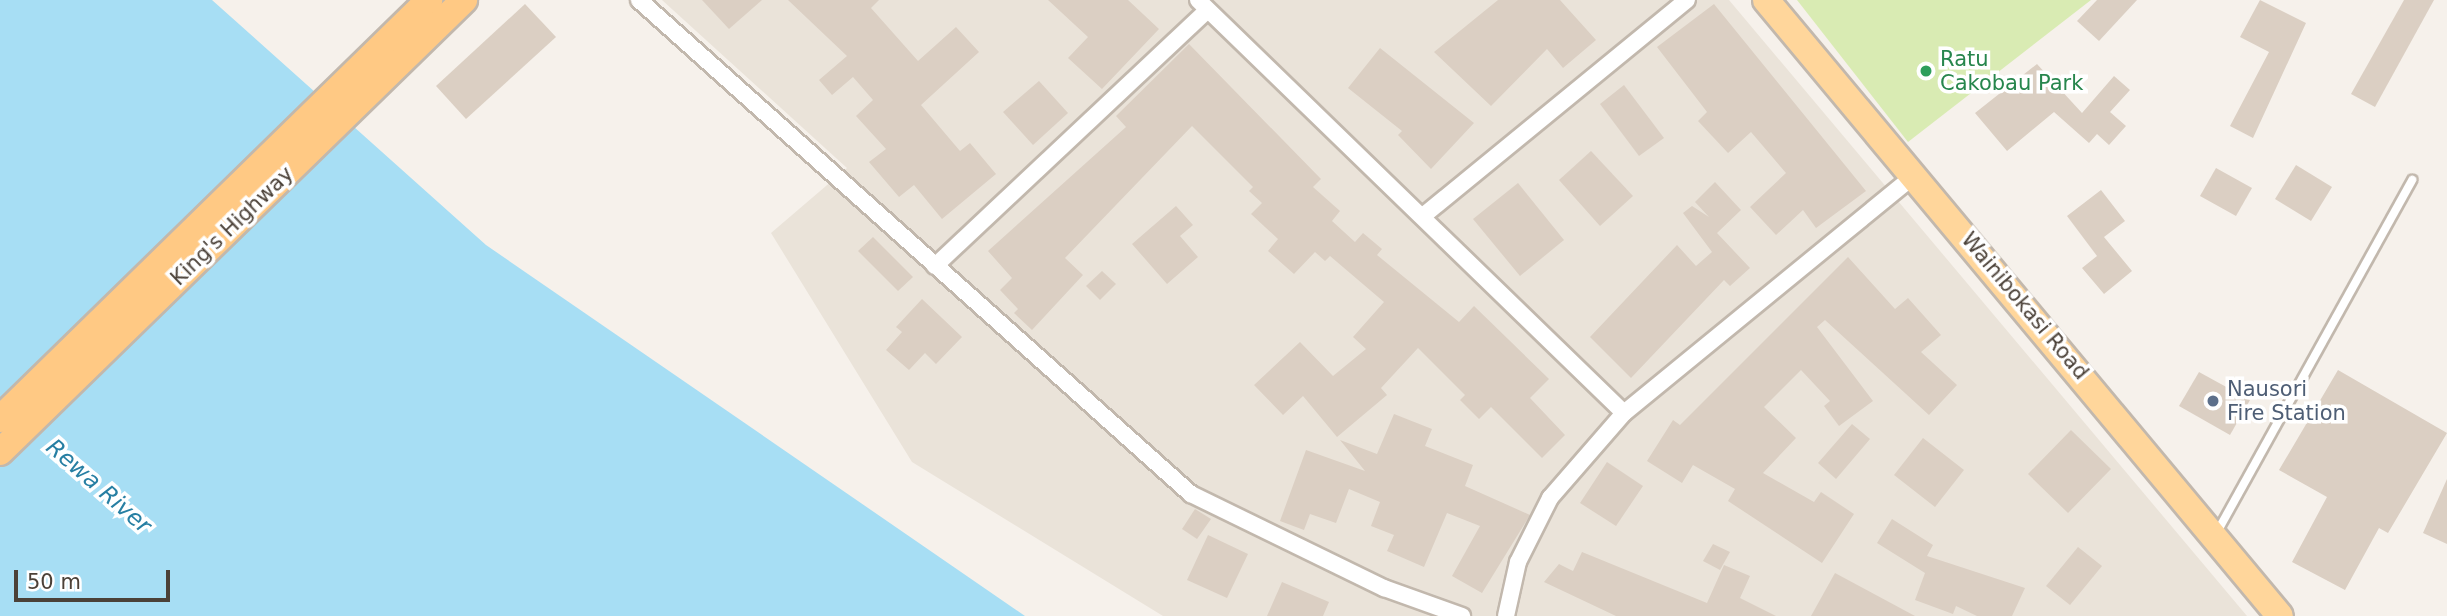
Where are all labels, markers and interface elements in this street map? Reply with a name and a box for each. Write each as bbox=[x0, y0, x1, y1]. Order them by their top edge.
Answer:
place label: Ratu Cakobau Park bbox=[1940, 46, 2083, 96]
marker: Ratu Cakobau Park bbox=[1918, 63, 1934, 79]
street label: King's Highway bbox=[166, 161, 298, 291]
street label: Wainibokasi Road bbox=[1956, 227, 2094, 385]
place label: Nausori Fire Station bbox=[2227, 376, 2346, 426]
marker: Nausori Fire Station bbox=[2205, 393, 2221, 409]
water label: Rewa River bbox=[41, 433, 157, 539]
scale bar bbox=[18, 556, 173, 600]
text: 50 m bbox=[27, 570, 81, 594]

